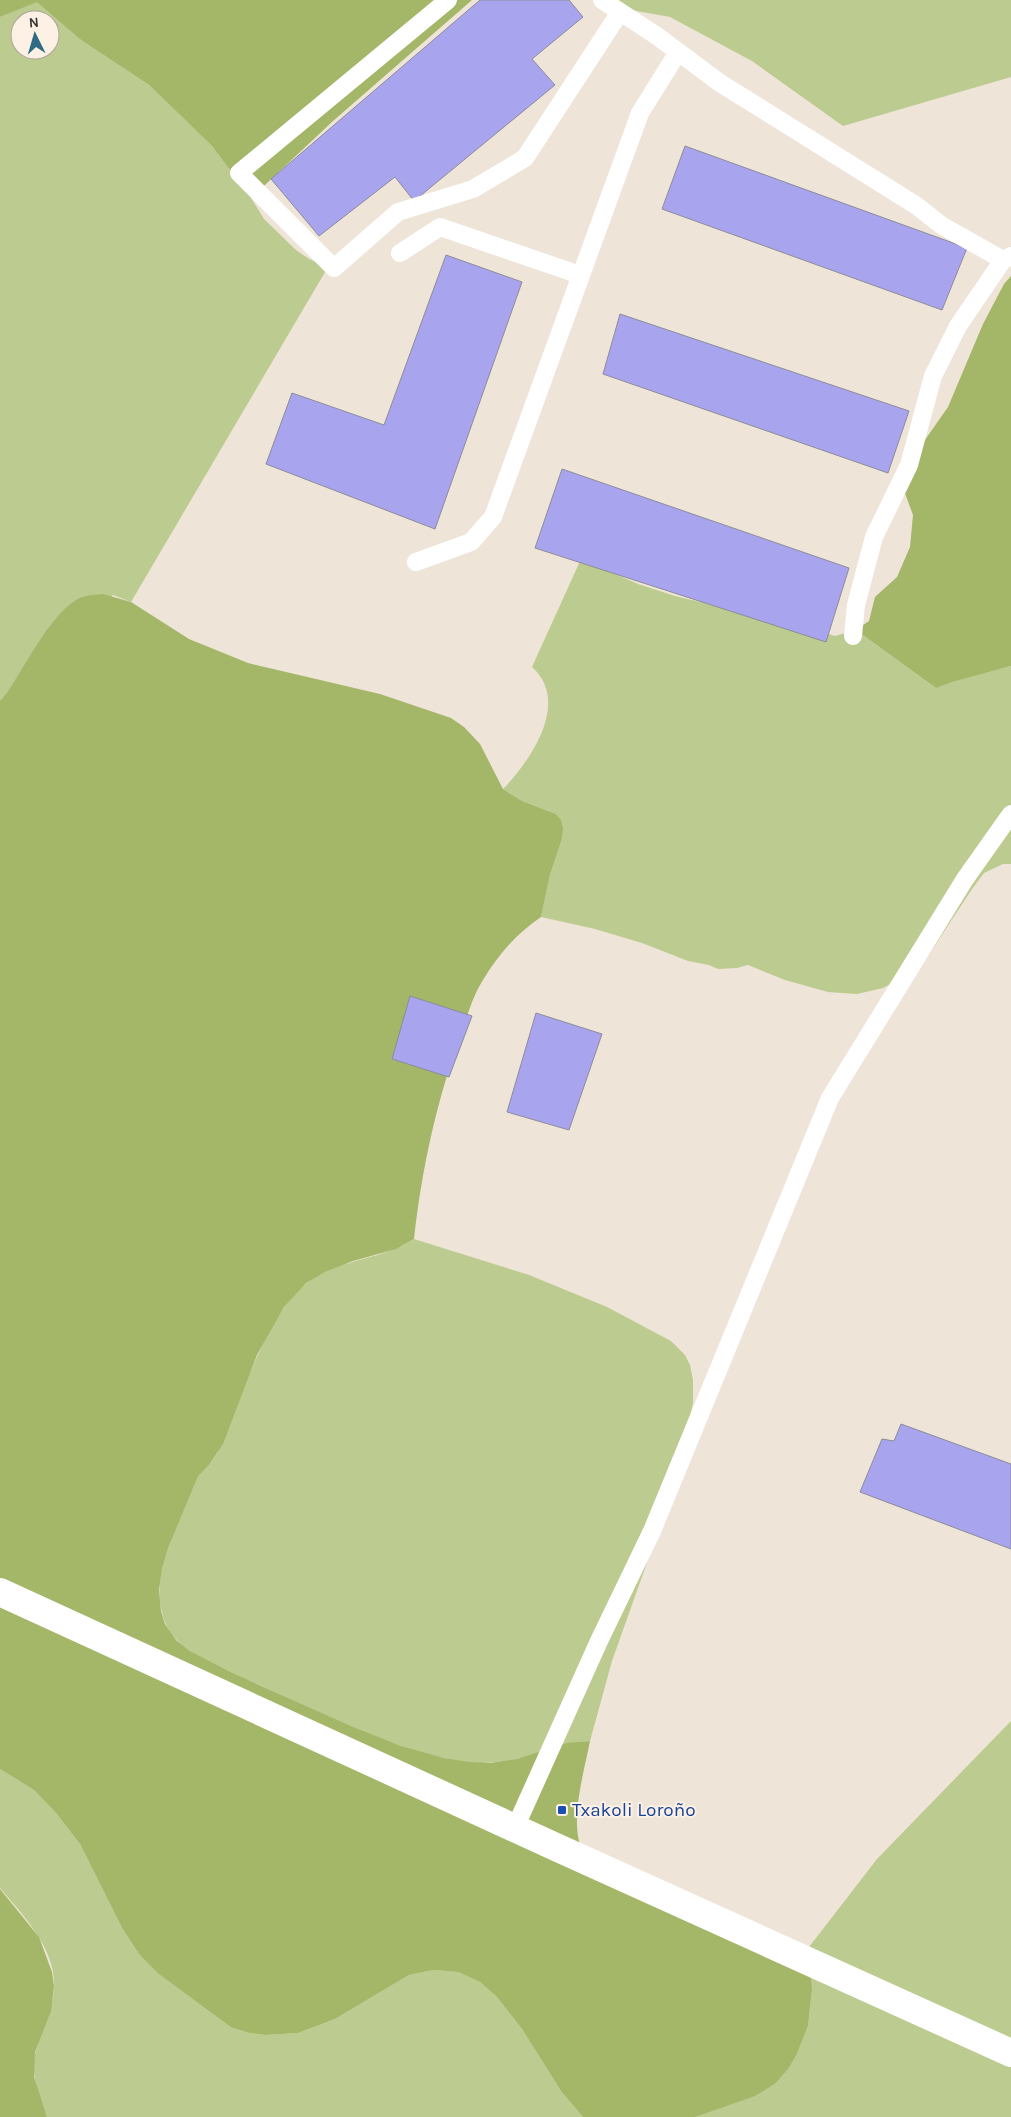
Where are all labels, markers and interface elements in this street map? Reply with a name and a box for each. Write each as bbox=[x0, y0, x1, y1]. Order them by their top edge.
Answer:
north arrow bbox=[10, 10, 60, 60]
text: N bbox=[28, 14, 40, 31]
place label: Txakoli Loroño bbox=[572, 1799, 696, 1821]
marker: Txakoli Loroño bbox=[556, 1804, 568, 1816]

